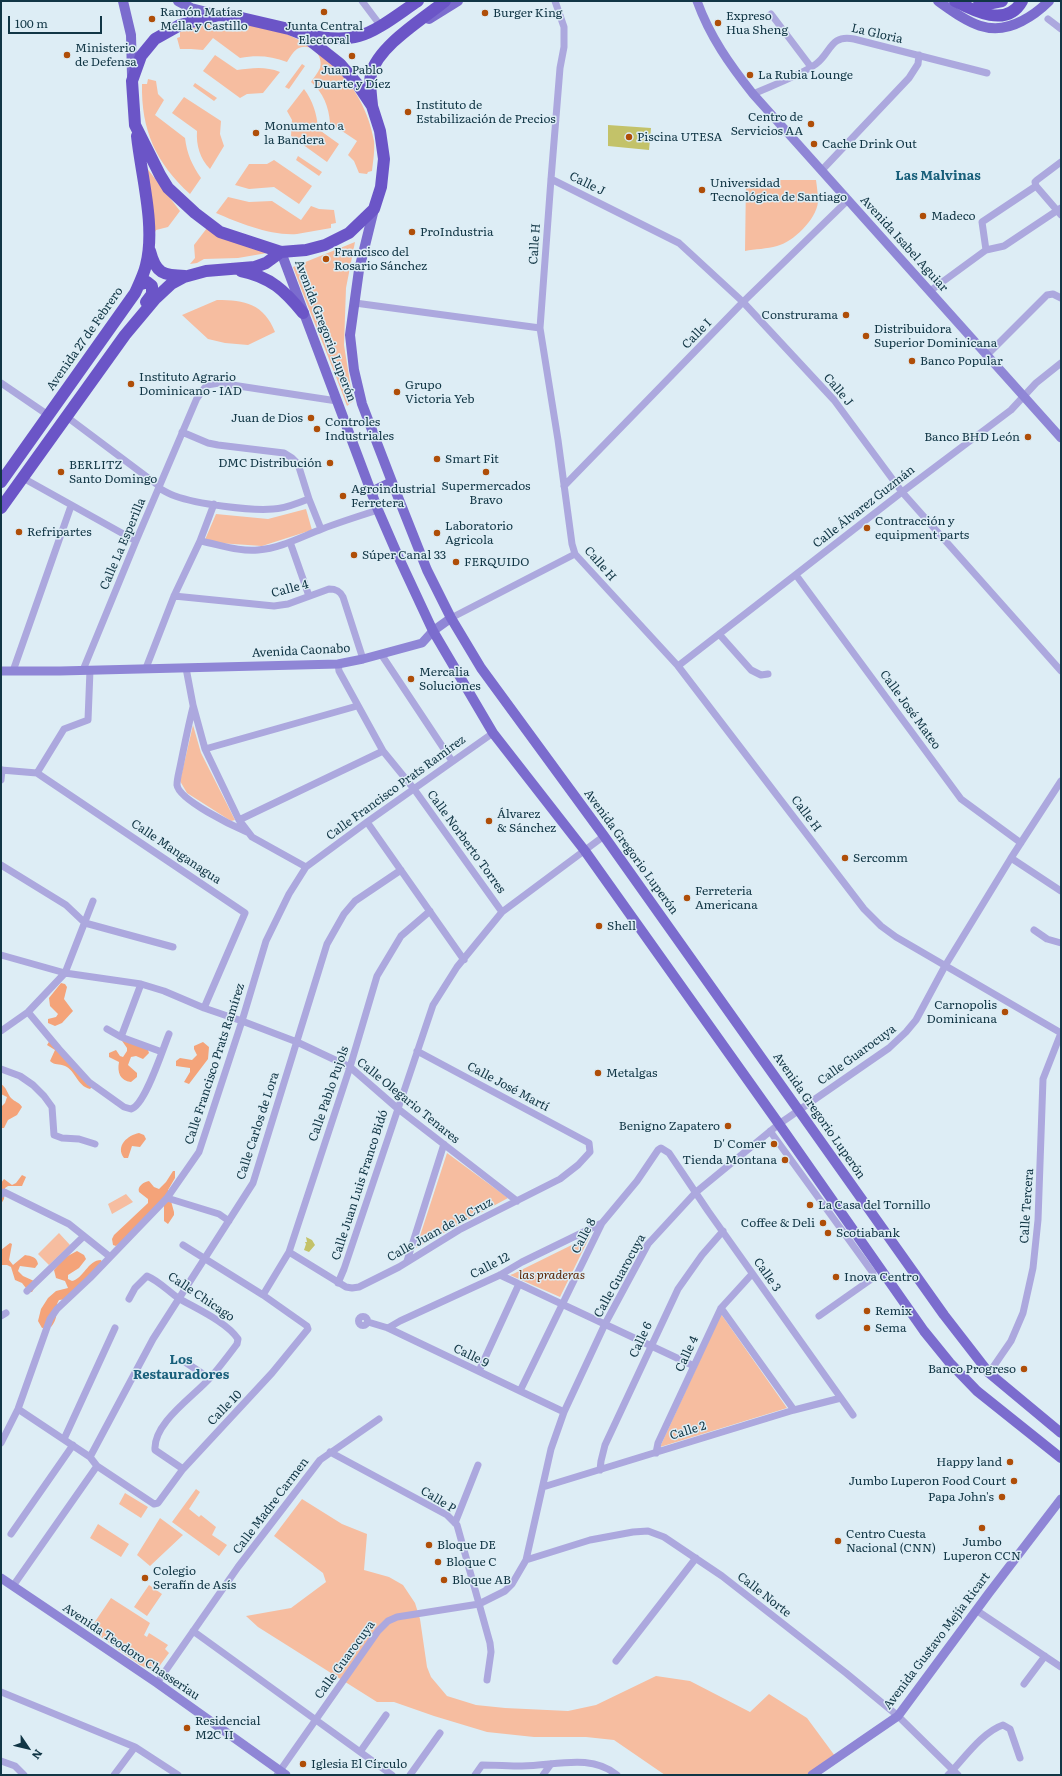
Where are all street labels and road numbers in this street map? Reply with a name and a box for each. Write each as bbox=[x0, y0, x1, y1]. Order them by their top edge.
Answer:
street label: La Gloria bbox=[850, 21, 904, 47]
street label: Calle J bbox=[567, 169, 607, 199]
street label: Avenida Isabel Aguiar bbox=[857, 193, 951, 295]
street label: Calle H bbox=[526, 223, 544, 265]
street label: Avenida Gregorio Luperón bbox=[291, 258, 359, 404]
street label: Avenida 27 de Febrero bbox=[44, 284, 126, 394]
street label: Calle I bbox=[679, 316, 715, 352]
street label: Calle J bbox=[820, 371, 856, 409]
street label: Calle Álvarez Guzmán bbox=[810, 463, 918, 551]
street label: Calle La Esperilla bbox=[97, 496, 149, 592]
street label: Calle H bbox=[581, 544, 619, 584]
street label: Calle 4 bbox=[270, 577, 310, 601]
street label: Avenida Caonabo bbox=[251, 641, 351, 661]
street label: Calle José Mateo bbox=[876, 668, 944, 752]
street label: Calle Francisco Prats Ramírez bbox=[324, 733, 468, 843]
street label: Avenida Gregorio Luperón bbox=[581, 787, 681, 917]
street label: Calle Norberto Torres bbox=[424, 788, 508, 896]
street label: Calle H bbox=[788, 793, 824, 835]
street label: Calle Manganagua bbox=[128, 817, 224, 887]
street label: Calle Francisco Prats Ramírez bbox=[182, 982, 248, 1146]
street label: Calle Guarocuya bbox=[815, 1022, 899, 1088]
street label: Calle Pablo Pujols bbox=[306, 1044, 352, 1144]
street label: Avenida Gregorio Luperón bbox=[770, 1050, 868, 1182]
street label: Calle Olegario Tenares bbox=[354, 1055, 462, 1147]
street label: Calle José Martí bbox=[464, 1059, 552, 1115]
street label: Calle Carlos de Lora bbox=[234, 1070, 282, 1182]
street label: Calle Juan Luis Franco Bidó bbox=[329, 1108, 391, 1262]
street label: Calle Tercera bbox=[1017, 1168, 1037, 1244]
street label: Calle Juan de la Cruz bbox=[385, 1195, 495, 1265]
street label: Calle 8 bbox=[569, 1216, 599, 1256]
street label: Calle Guarocuya bbox=[591, 1232, 649, 1320]
street label: Calle 12 bbox=[468, 1250, 512, 1282]
street label: Calle 3 bbox=[750, 1255, 784, 1295]
street label: Calle Chicago bbox=[165, 1269, 237, 1325]
street label: Calle 6 bbox=[627, 1320, 655, 1360]
street label: Calle 4 bbox=[672, 1334, 702, 1374]
street label: Calle 9 bbox=[451, 1341, 491, 1371]
street label: Calle 10 bbox=[205, 1387, 245, 1429]
street label: Calle 2 bbox=[668, 1419, 708, 1443]
street label: Calle Madre Carmen bbox=[230, 1455, 312, 1557]
street label: Calle P bbox=[418, 1484, 458, 1516]
street label: Calle Norte bbox=[734, 1570, 794, 1620]
street label: Avenida Gustavo Mejía Ricart bbox=[881, 1570, 993, 1712]
street label: Avenida Teodoro Chasseriau bbox=[60, 1601, 202, 1703]
street label: Calle Guarocuya bbox=[312, 1618, 378, 1702]

